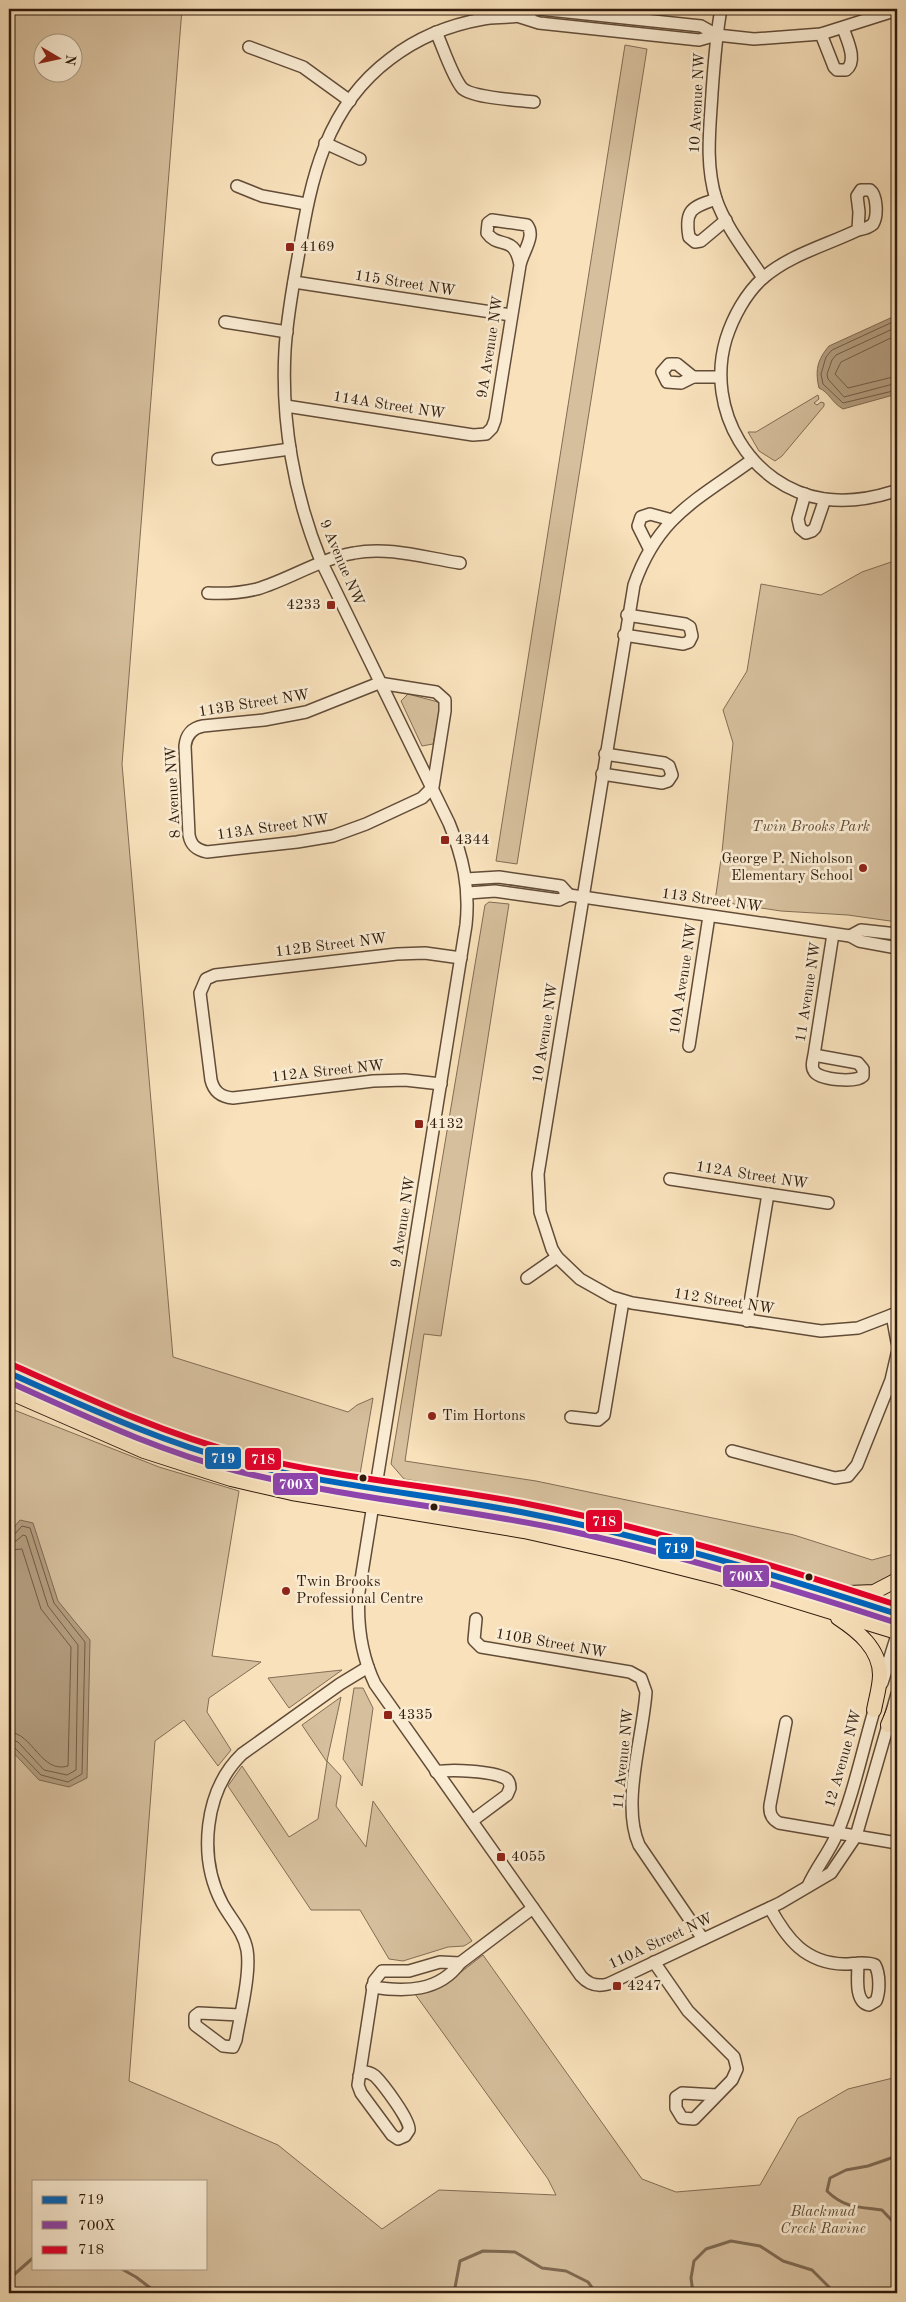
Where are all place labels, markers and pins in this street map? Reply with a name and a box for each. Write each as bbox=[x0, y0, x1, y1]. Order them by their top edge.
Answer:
place label: 4169 bbox=[300, 240, 335, 255]
marker: 4169 bbox=[284, 241, 296, 253]
place label: 4233 bbox=[286, 598, 321, 613]
marker: 4233 bbox=[325, 599, 337, 611]
place label: 4344 bbox=[455, 833, 490, 848]
marker: 4344 bbox=[439, 834, 451, 846]
place label: George P. Nicholson Elementary School bbox=[721, 852, 853, 884]
marker: George P. Nicholson Elementary School bbox=[857, 862, 869, 874]
place label: 4132 bbox=[429, 1117, 464, 1132]
marker: 4132 bbox=[413, 1118, 425, 1130]
place label: Tim Hortons bbox=[442, 1409, 526, 1424]
marker: Tim Hortons bbox=[426, 1410, 438, 1422]
unlabelled marker bbox=[358, 1473, 368, 1483]
unlabelled marker bbox=[429, 1502, 439, 1512]
unlabelled marker bbox=[804, 1572, 814, 1582]
place label: Twin Brooks Professional Centre bbox=[296, 1575, 423, 1607]
marker: Twin Brooks Professional Centre bbox=[280, 1585, 292, 1597]
place label: 4335 bbox=[398, 1708, 433, 1723]
marker: 4335 bbox=[382, 1709, 394, 1721]
place label: 4055 bbox=[511, 1850, 546, 1865]
marker: 4055 bbox=[495, 1851, 507, 1863]
place label: 4247 bbox=[627, 1979, 662, 1994]
marker: 4247 bbox=[611, 1980, 623, 1992]

